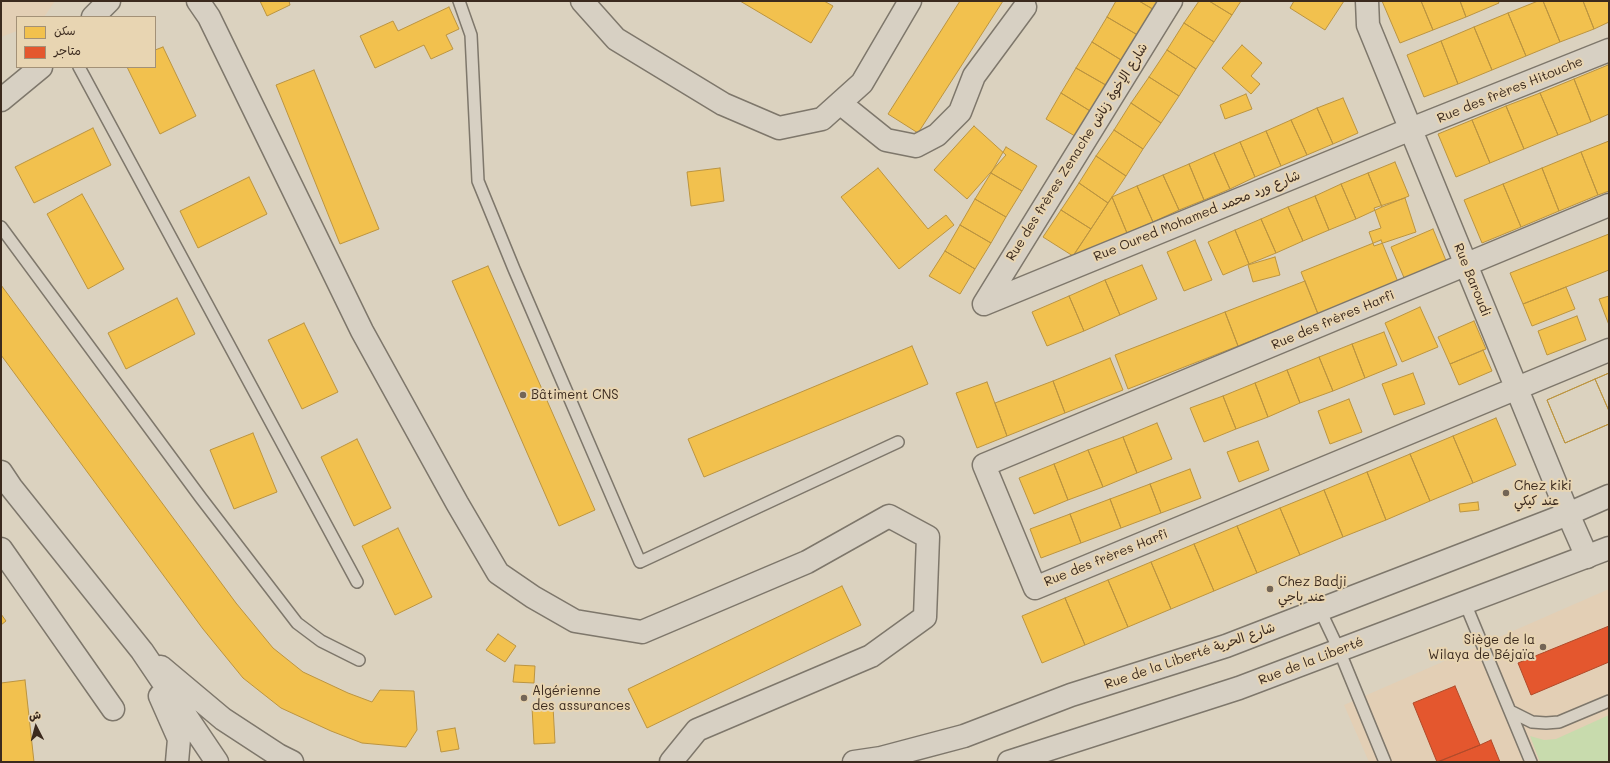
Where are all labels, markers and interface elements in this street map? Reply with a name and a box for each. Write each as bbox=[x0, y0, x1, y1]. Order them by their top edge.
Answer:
legend bbox=[16, 16, 156, 68]
text: سكن bbox=[54, 22, 76, 38]
street label: Rue des frères Zenache شارع الإخوة زناش bbox=[1003, 40, 1151, 264]
text: متاجر bbox=[54, 42, 81, 58]
street label: Rue des frères Hitouche bbox=[1435, 54, 1585, 126]
street label: Rue Oured Mohamed شارع ورد محمد bbox=[1091, 167, 1303, 265]
street label: Rue Baroudi bbox=[1450, 241, 1494, 319]
street label: Rue des frères Harfi bbox=[1269, 287, 1397, 353]
place label: Bâtiment CNS bbox=[531, 387, 619, 403]
marker: Bâtiment CNS bbox=[518, 390, 528, 400]
place label: Chez kiki عند كيكي bbox=[1514, 478, 1572, 509]
marker: Chez kiki عند كيكي bbox=[1501, 488, 1511, 498]
street label: Rue des frères Harfi bbox=[1042, 526, 1170, 590]
place label: Chez Badji عند باجي bbox=[1278, 574, 1347, 605]
marker: Chez Badji عند باجي bbox=[1265, 584, 1275, 594]
street label: Rue de la Liberté شارع الحرية bbox=[1103, 619, 1277, 693]
place label: Siège de la Wilaya de Béjaïa bbox=[1428, 632, 1535, 663]
street label: Rue de la Liberté bbox=[1256, 634, 1366, 688]
marker: Siège de la Wilaya de Béjaïa bbox=[1538, 642, 1548, 652]
place label: Algérienne des assurances bbox=[532, 683, 630, 714]
marker: Algérienne des assurances bbox=[519, 693, 529, 703]
text: ش bbox=[28, 706, 41, 723]
north arrow bbox=[16, 707, 56, 747]

